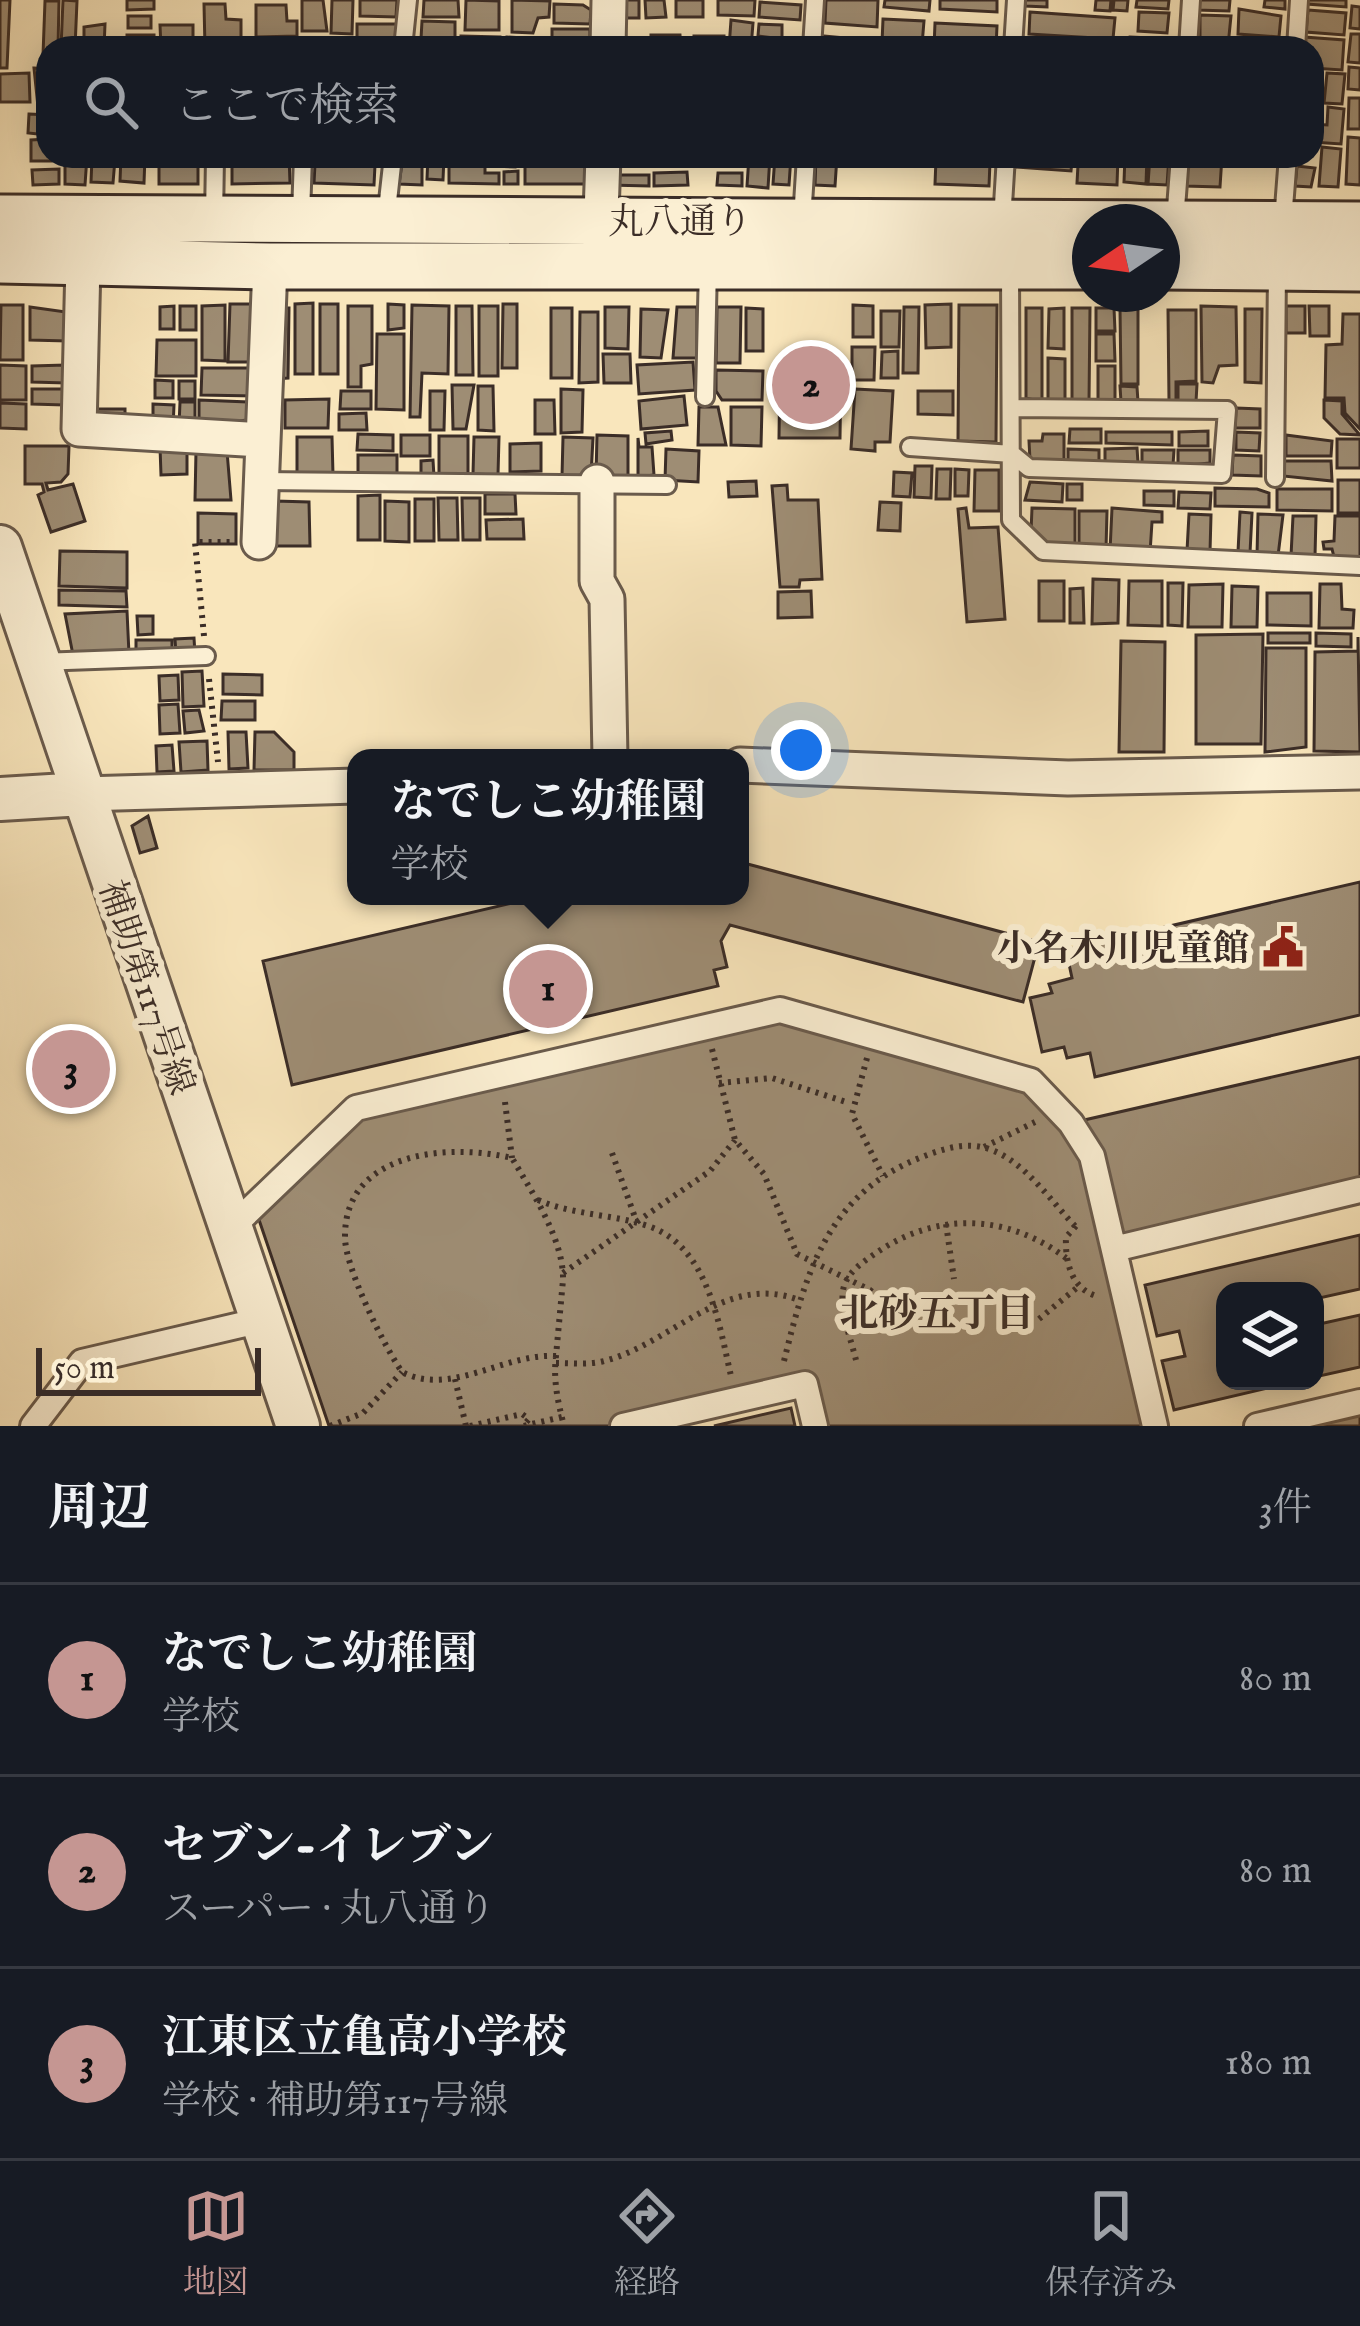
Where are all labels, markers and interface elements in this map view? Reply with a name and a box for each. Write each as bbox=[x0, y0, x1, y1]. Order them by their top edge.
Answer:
search box bbox=[36, 36, 1324, 168]
icon: search bbox=[78, 69, 144, 135]
text: ここで検索 bbox=[174, 79, 399, 136]
street label: 丸八通り bbox=[608, 200, 752, 246]
north arrow bbox=[1072, 204, 1180, 312]
pin: 2 bbox=[772, 340, 850, 430]
your location bbox=[771, 720, 831, 780]
popup bbox=[347, 749, 749, 905]
text: なでしこ幼稚園 bbox=[390, 775, 706, 832]
text: 学校 bbox=[390, 842, 469, 891]
street label: 補助第117号線 bbox=[87, 875, 203, 1101]
public building icon: 小名木川児童館 bbox=[1260, 924, 1306, 970]
place label: 小名木川児童館 bbox=[997, 927, 1249, 973]
pin: 1 bbox=[509, 944, 587, 1034]
pin: 3 bbox=[32, 1024, 110, 1114]
map controls bbox=[1216, 1282, 1324, 1390]
button: layers bbox=[1216, 1282, 1324, 1390]
district label: 北砂五丁目 bbox=[839, 1291, 1035, 1340]
scale bar bbox=[36, 1342, 261, 1395]
text: 50 m bbox=[54, 1348, 115, 1390]
text: 周辺 bbox=[48, 1478, 150, 1543]
text: 3件 bbox=[1258, 1485, 1312, 1534]
text: なでしこ幼稚園 bbox=[162, 1627, 477, 1684]
text: 1 bbox=[80, 1655, 94, 1704]
text: 80 m bbox=[1239, 1655, 1312, 1704]
text: 学校 bbox=[162, 1694, 240, 1743]
text: セブン-イレブン bbox=[162, 1819, 494, 1876]
text: 2 bbox=[78, 1847, 96, 1896]
text: 80 m bbox=[1239, 1847, 1312, 1896]
text: スーパー · 丸八通り bbox=[162, 1886, 496, 1935]
text: 江東区立亀高小学校 bbox=[162, 2011, 567, 2068]
text: 3 bbox=[80, 2039, 94, 2088]
text: 180 m bbox=[1224, 2039, 1312, 2088]
text: 学校 · 補助第117号線 bbox=[162, 2078, 508, 2127]
tab: 地図 bbox=[183, 2183, 249, 2305]
tab: 経路 bbox=[614, 2183, 680, 2305]
tab: 保存済み bbox=[1045, 2183, 1177, 2305]

